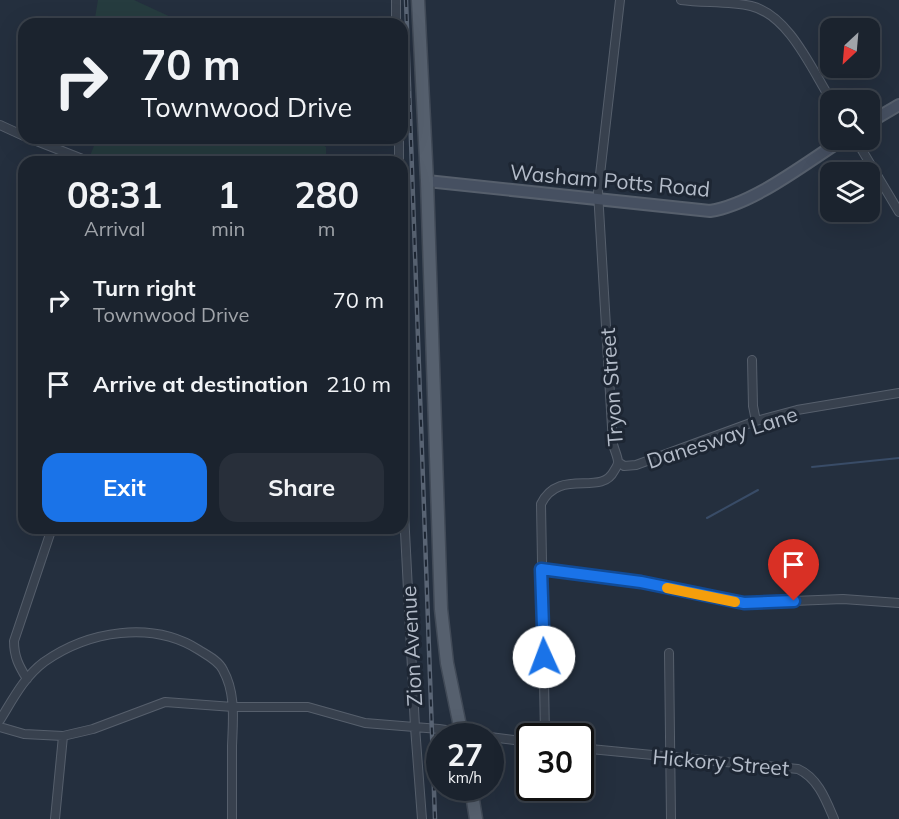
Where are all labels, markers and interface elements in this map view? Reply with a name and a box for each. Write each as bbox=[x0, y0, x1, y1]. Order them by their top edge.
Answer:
north arrow bbox=[820, 18, 880, 78]
map controls bbox=[820, 18, 880, 222]
text: 70 m bbox=[141, 38, 241, 91]
icon: right bbox=[42, 42, 120, 120]
text: Townwood Drive bbox=[141, 90, 352, 124]
button: search bbox=[820, 90, 880, 150]
street label: Washam Potts Road bbox=[509, 158, 711, 202]
button: layers bbox=[820, 162, 880, 222]
text: 08:31 bbox=[67, 172, 162, 217]
text: 1 bbox=[217, 172, 239, 217]
text: 280 bbox=[294, 172, 359, 217]
text: Arrival bbox=[84, 216, 145, 241]
text: min bbox=[211, 216, 245, 241]
text: m bbox=[318, 216, 335, 241]
text: Turn right bbox=[93, 274, 196, 302]
icon: right bbox=[42, 284, 75, 317]
text: 70 m bbox=[333, 286, 384, 314]
text: Townwood Drive bbox=[93, 302, 249, 327]
street label: Tryon Street bbox=[594, 327, 628, 447]
icon: arrive bbox=[42, 368, 75, 401]
text: Arrive at destination bbox=[93, 370, 308, 398]
text: 210 m bbox=[326, 370, 391, 398]
street label: Danesway Lane bbox=[643, 400, 801, 474]
button: Exit bbox=[42, 453, 207, 522]
button: Share bbox=[219, 453, 384, 522]
pin bbox=[768, 539, 819, 601]
icon: arrive bbox=[777, 548, 810, 581]
street label: Zion Avenue bbox=[395, 585, 427, 707]
position arrow bbox=[512, 625, 576, 689]
speed limit sign: 30 bbox=[516, 723, 594, 801]
text: 27 bbox=[447, 736, 483, 774]
street label: Hickory Street bbox=[652, 743, 790, 781]
text: km/h bbox=[448, 768, 482, 787]

